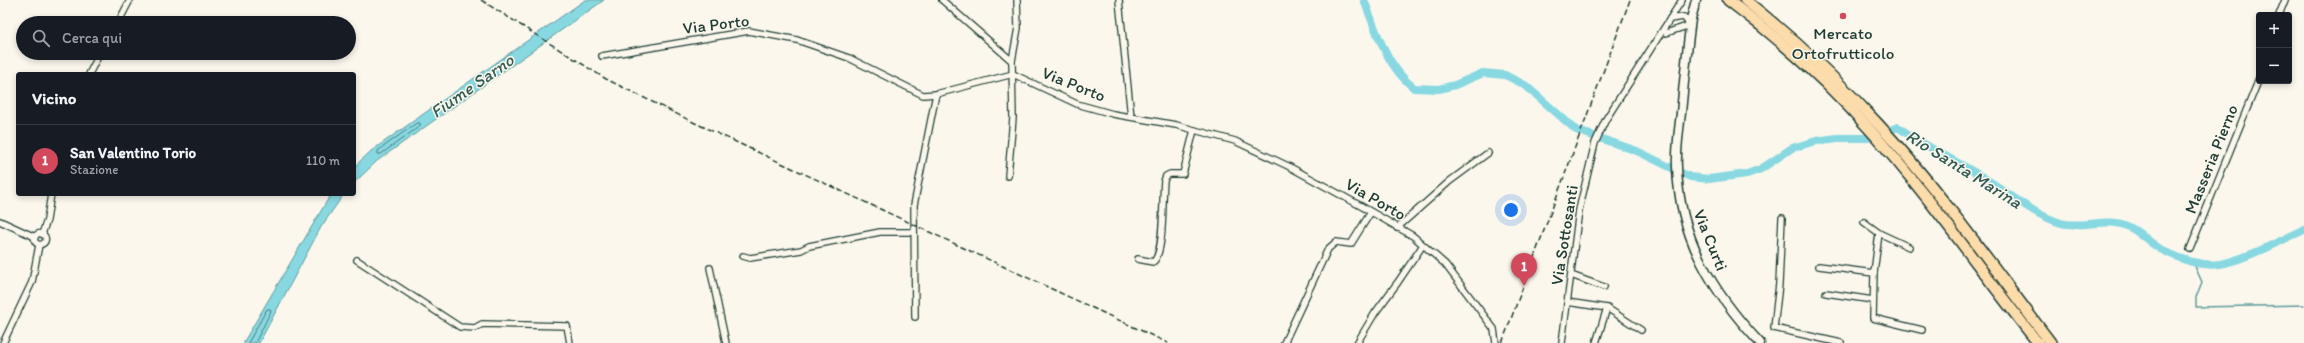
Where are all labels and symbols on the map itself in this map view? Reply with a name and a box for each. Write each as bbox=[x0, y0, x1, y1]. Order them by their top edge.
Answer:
street label: Via Porto bbox=[682, 10, 750, 38]
marker: Mercato Ortofrutticolo bbox=[1838, 11, 1848, 21]
place label: Mercato Ortofrutticolo bbox=[1792, 23, 1894, 63]
water label: Fiume Sarno bbox=[426, 49, 519, 123]
street label: Via Porto bbox=[1039, 62, 1109, 106]
street label: Masseria Pierno bbox=[2180, 101, 2242, 217]
water label: Rio Santa Marina bbox=[1902, 125, 2027, 214]
street label: Via Porto bbox=[1342, 174, 1410, 224]
street label: Via Sottosanti bbox=[1546, 183, 1582, 287]
your location bbox=[1501, 200, 1521, 220]
street label: Via Curti bbox=[1690, 206, 1732, 274]
pin: 1 bbox=[1511, 253, 1537, 286]

